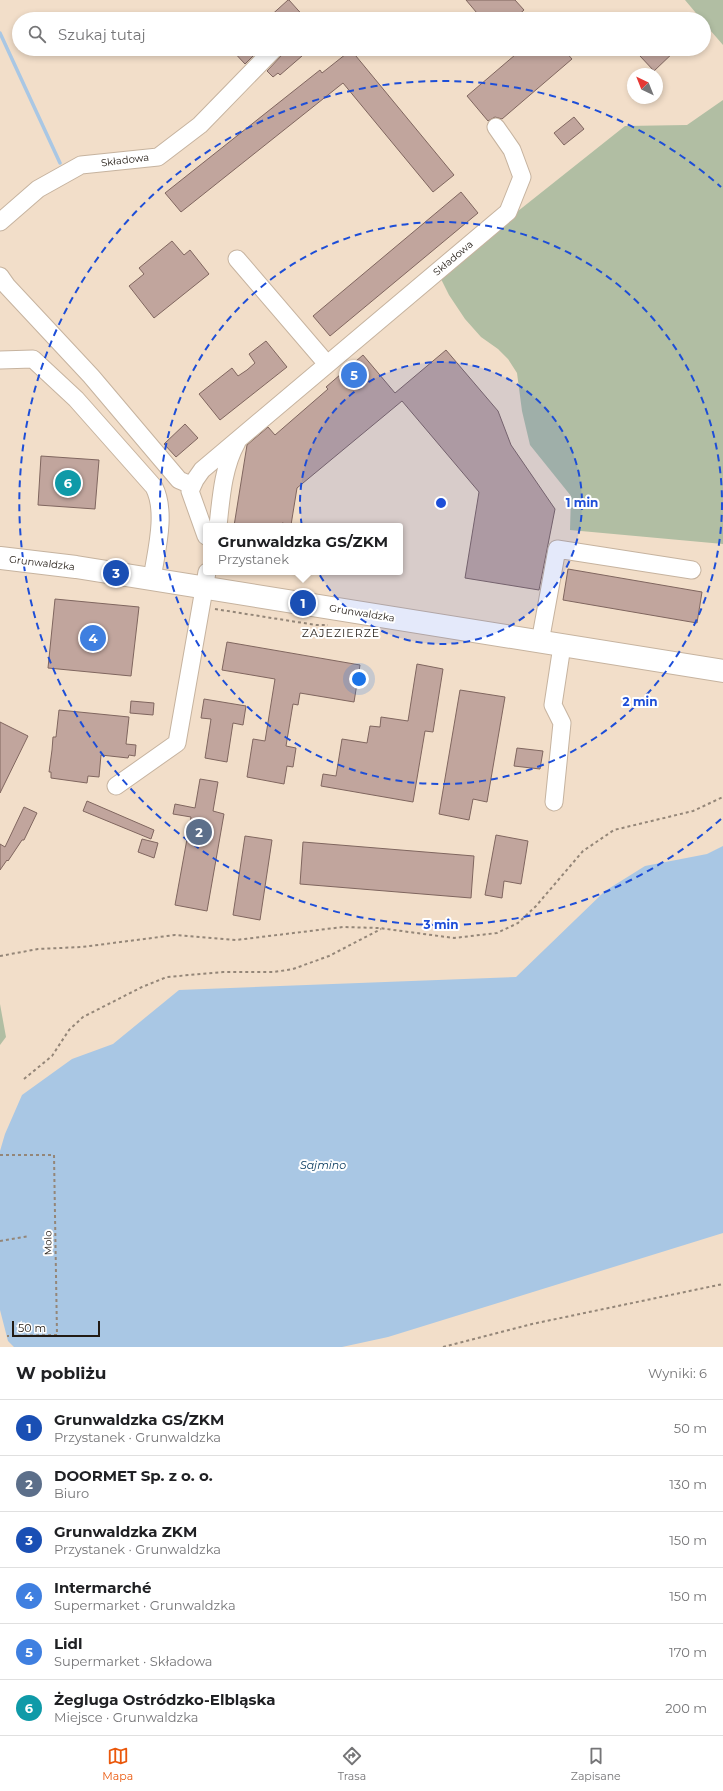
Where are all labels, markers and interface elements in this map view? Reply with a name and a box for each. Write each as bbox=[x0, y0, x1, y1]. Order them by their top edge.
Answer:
search box bbox=[12, 12, 711, 56]
icon: search bbox=[26, 23, 48, 45]
text: Szukaj tutaj bbox=[58, 25, 146, 44]
north arrow bbox=[627, 68, 663, 104]
street label: Składowa bbox=[100, 151, 150, 169]
street label: Składowa bbox=[430, 238, 476, 278]
pin: 5 bbox=[341, 360, 367, 390]
pin: 6 bbox=[55, 468, 81, 498]
text: 1 min bbox=[566, 495, 598, 510]
centre of rings bbox=[434, 496, 448, 510]
popup bbox=[203, 523, 403, 575]
text: Grunwaldzka GS/ZKM bbox=[218, 532, 388, 551]
text: Przystanek bbox=[218, 551, 289, 567]
street label: Grunwaldzka bbox=[8, 553, 76, 573]
pin: 3 bbox=[103, 558, 129, 588]
pin: 1 bbox=[290, 588, 316, 618]
street label: Grunwaldzka bbox=[328, 601, 396, 625]
pin: 4 bbox=[80, 623, 106, 653]
district label: ZAJEZIERZE bbox=[302, 626, 380, 640]
your location bbox=[349, 669, 369, 689]
text: 2 min bbox=[623, 694, 657, 709]
pin: 2 bbox=[186, 817, 212, 847]
text: 3 min bbox=[423, 917, 459, 932]
water label: Sajmino bbox=[300, 1158, 346, 1172]
street label: Molo bbox=[41, 1230, 55, 1256]
scale bar bbox=[12, 1319, 100, 1338]
text: 50 m bbox=[18, 1321, 46, 1335]
text: W pobliżu bbox=[16, 1363, 106, 1383]
text: Wyniki: 6 bbox=[648, 1365, 707, 1381]
text: Grunwaldzka GS/ZKM bbox=[54, 1410, 224, 1429]
text: 1 bbox=[26, 1420, 32, 1436]
text: 50 m bbox=[674, 1420, 707, 1436]
text: Przystanek · Grunwaldzka bbox=[54, 1429, 221, 1445]
text: DOORMET Sp. z o. o. bbox=[54, 1466, 213, 1485]
text: 2 bbox=[25, 1476, 33, 1492]
text: 130 m bbox=[669, 1476, 707, 1492]
text: Biuro bbox=[54, 1485, 89, 1501]
text: Grunwaldzka ZKM bbox=[54, 1522, 197, 1541]
text: 3 bbox=[25, 1532, 33, 1548]
text: 150 m bbox=[669, 1532, 707, 1548]
text: Przystanek · Grunwaldzka bbox=[54, 1541, 221, 1557]
text: Intermarché bbox=[54, 1578, 151, 1597]
text: 4 bbox=[25, 1588, 33, 1604]
text: 150 m bbox=[669, 1588, 707, 1604]
text: Supermarket · Grunwaldzka bbox=[54, 1597, 236, 1613]
text: Lidl bbox=[54, 1634, 82, 1653]
text: 5 bbox=[25, 1644, 33, 1660]
text: 170 m bbox=[669, 1644, 707, 1660]
text: Supermarket · Składowa bbox=[54, 1653, 212, 1669]
text: Żegluga Ostródzko-Elbląska bbox=[54, 1690, 275, 1709]
text: 6 bbox=[25, 1700, 33, 1716]
text: 200 m bbox=[665, 1700, 707, 1716]
text: Miejsce · Grunwaldzka bbox=[54, 1709, 199, 1725]
tab: Mapa bbox=[102, 1745, 133, 1783]
tab: Trasa bbox=[338, 1745, 366, 1783]
tab: Zapisane bbox=[571, 1745, 621, 1783]

